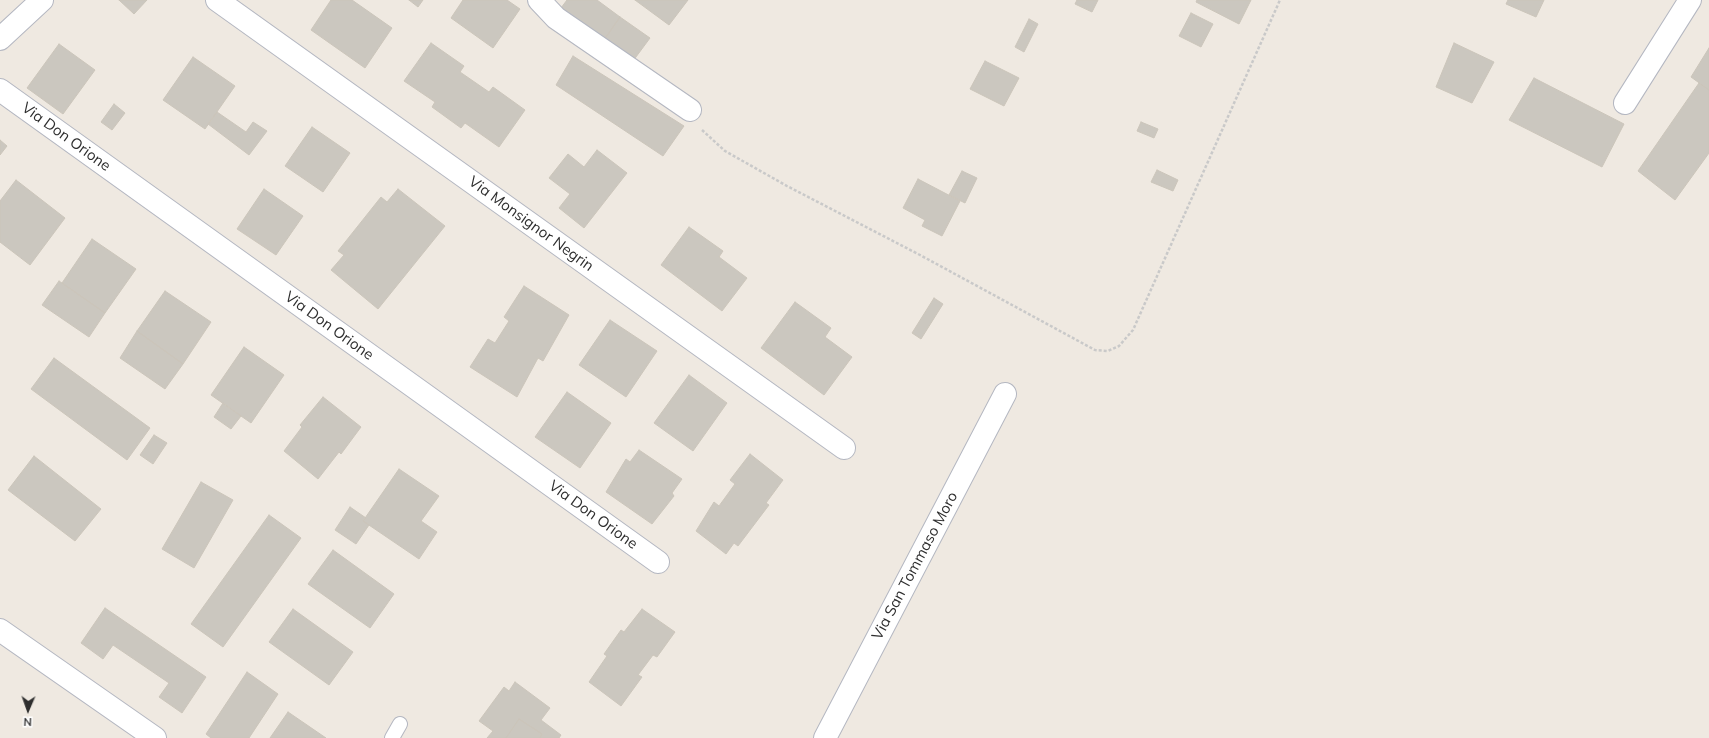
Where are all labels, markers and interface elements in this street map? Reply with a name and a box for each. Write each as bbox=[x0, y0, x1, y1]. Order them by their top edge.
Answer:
street label: Via Don Orione bbox=[18, 99, 114, 175]
street label: Via Monsignor Negrin bbox=[465, 173, 597, 275]
street label: Via Don Orione bbox=[281, 288, 377, 364]
street label: Via Don Orione bbox=[545, 477, 641, 553]
street label: Via San Tommaso Moro bbox=[868, 489, 962, 643]
north arrow bbox=[8, 690, 48, 730]
text: N bbox=[23, 715, 32, 729]

